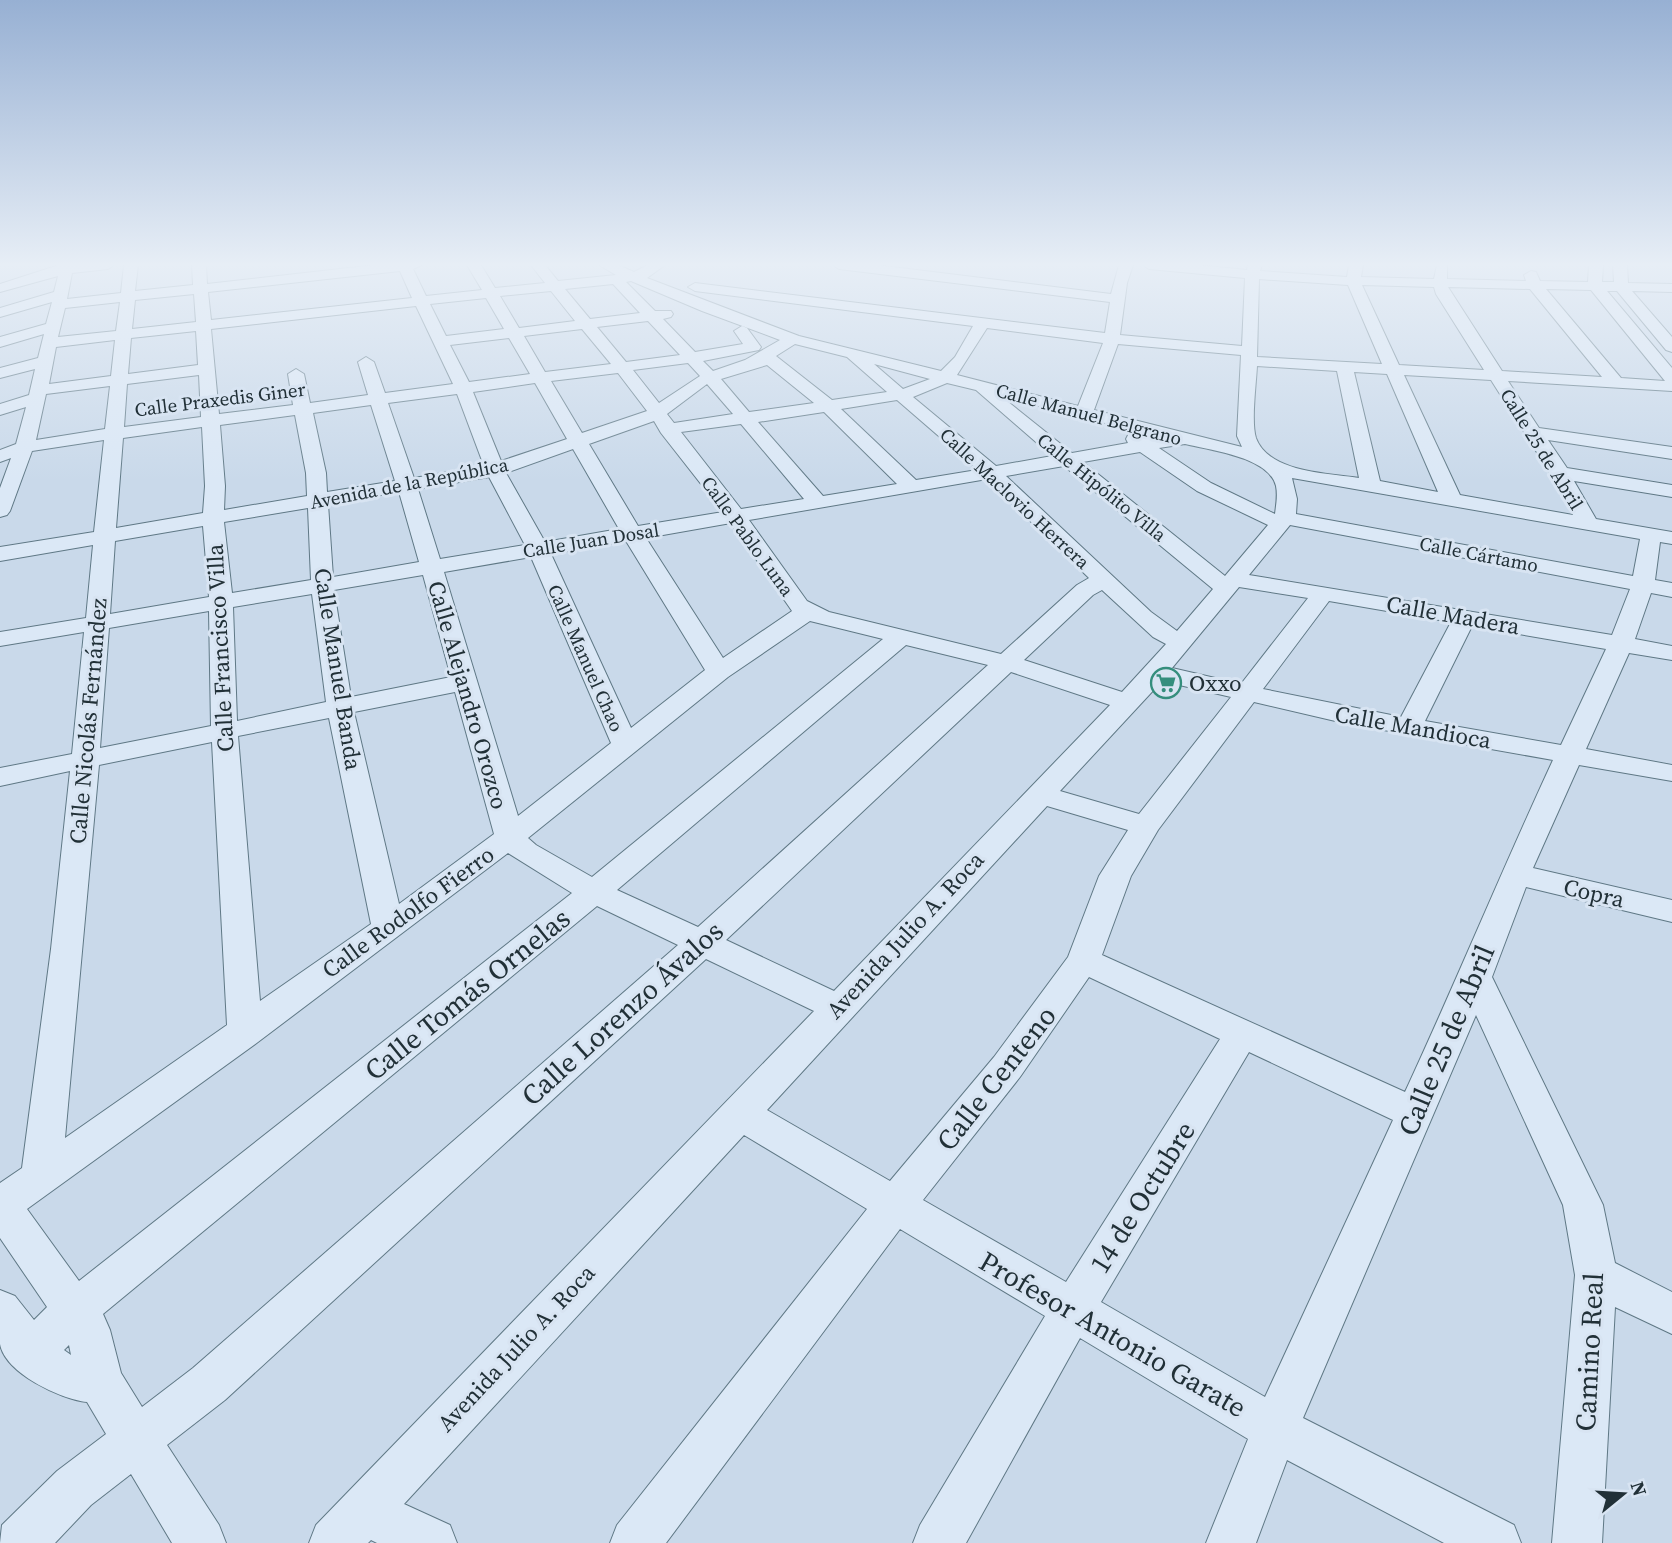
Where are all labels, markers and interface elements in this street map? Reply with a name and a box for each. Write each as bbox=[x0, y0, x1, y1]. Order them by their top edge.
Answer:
street label: Calle Praxedis Giner bbox=[133, 376, 307, 422]
street label: Calle Manuel Belgrano bbox=[993, 377, 1185, 451]
street label: Calle 25 de Abril bbox=[1494, 383, 1590, 515]
street label: Calle Maclovio Herrera bbox=[934, 422, 1096, 575]
street label: Calle Hipólito Villa bbox=[1032, 427, 1172, 547]
street label: Avenida de la República bbox=[308, 451, 511, 515]
street label: Calle Pablo Luna bbox=[696, 471, 801, 602]
street label: Calle Juan Dosal bbox=[521, 516, 661, 564]
street label: Calle Cártamo bbox=[1417, 530, 1541, 578]
street label: Calle Francisco Villa bbox=[199, 543, 241, 753]
street label: Calle Manuel Banda bbox=[306, 566, 370, 773]
street label: Calle Alejandro Orozco bbox=[420, 577, 516, 813]
street label: Calle Manuel Chao bbox=[542, 580, 630, 736]
street label: Calle Madera bbox=[1384, 588, 1523, 643]
street label: Calle Nicolás Fernández bbox=[61, 597, 115, 845]
supermarket icon: Oxxo bbox=[1149, 666, 1183, 700]
place label: Oxxo bbox=[1189, 667, 1242, 699]
street label: Calle Mandioca bbox=[1332, 697, 1494, 757]
street label: Calle Rodolfo Fierro bbox=[315, 839, 501, 985]
street label: Avenida Julio A. Roca bbox=[819, 844, 991, 1026]
street label: Copra bbox=[1560, 870, 1628, 916]
street label: Calle Tomás Ornelas bbox=[356, 899, 578, 1089]
street label: Calle Lorenzo Ávalos bbox=[513, 912, 731, 1114]
street label: Calle 25 de Abril bbox=[1389, 939, 1503, 1141]
street label: Calle Centeno bbox=[927, 998, 1065, 1158]
street label: 14 de Octubre bbox=[1080, 1114, 1204, 1280]
street label: Profesor Antonio Garate bbox=[973, 1242, 1253, 1426]
street label: Avenida Julio A. Roca bbox=[430, 1257, 602, 1439]
street label: Camino Real bbox=[1566, 1272, 1612, 1432]
north arrow bbox=[1588, 1459, 1658, 1529]
text: N bbox=[1625, 1478, 1654, 1499]

